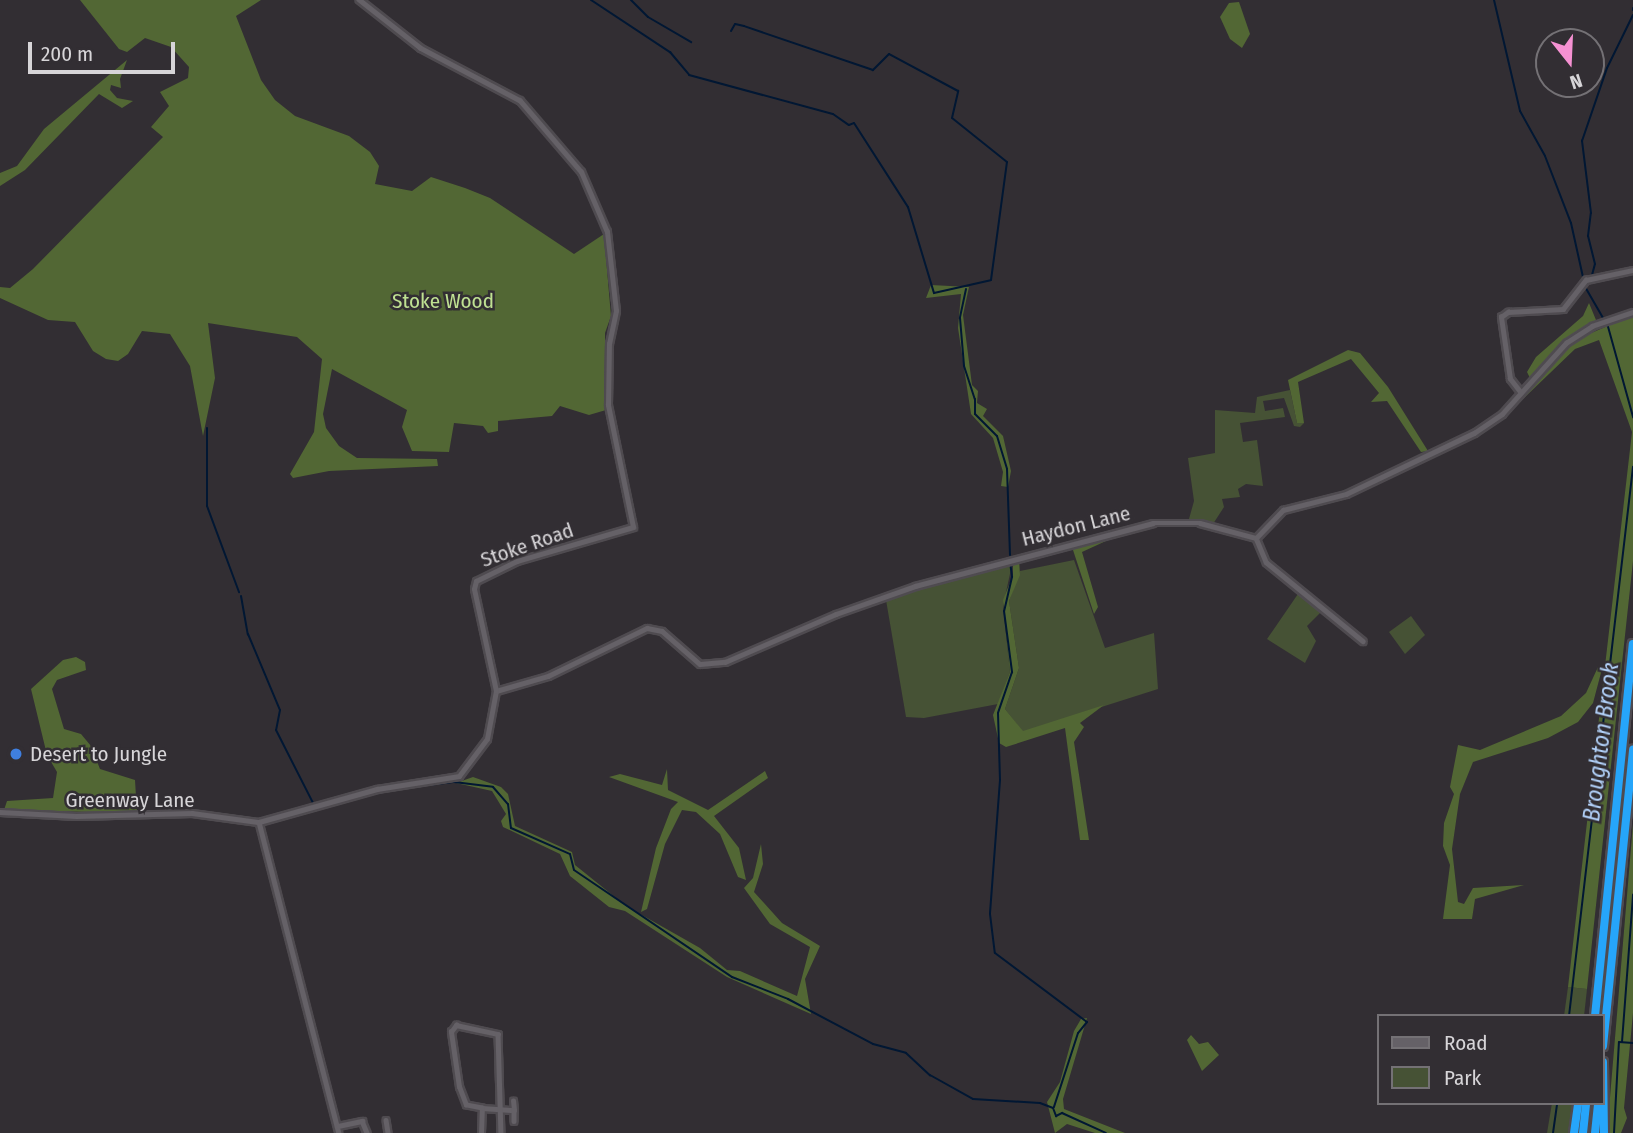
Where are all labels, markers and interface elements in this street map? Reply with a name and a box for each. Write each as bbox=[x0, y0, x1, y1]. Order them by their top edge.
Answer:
scale bar bbox=[32, 28, 178, 72]
north arrow bbox=[1535, 28, 1605, 98]
text: 200 m bbox=[41, 41, 93, 67]
text: N bbox=[1567, 69, 1585, 94]
park label: Stoke Wood bbox=[392, 288, 494, 314]
street label: Haydon Lane bbox=[1019, 500, 1133, 552]
street label: Stoke Road bbox=[477, 517, 577, 573]
water label: Broughton Brook bbox=[1578, 661, 1624, 823]
place label: Desert to Jungle bbox=[30, 741, 167, 767]
marker: Desert to Jungle bbox=[8, 746, 24, 762]
street label: Greenway Lane bbox=[65, 787, 195, 813]
legend bbox=[1378, 1014, 1605, 1105]
text: Road bbox=[1444, 1030, 1488, 1056]
text: Park bbox=[1444, 1065, 1481, 1091]

